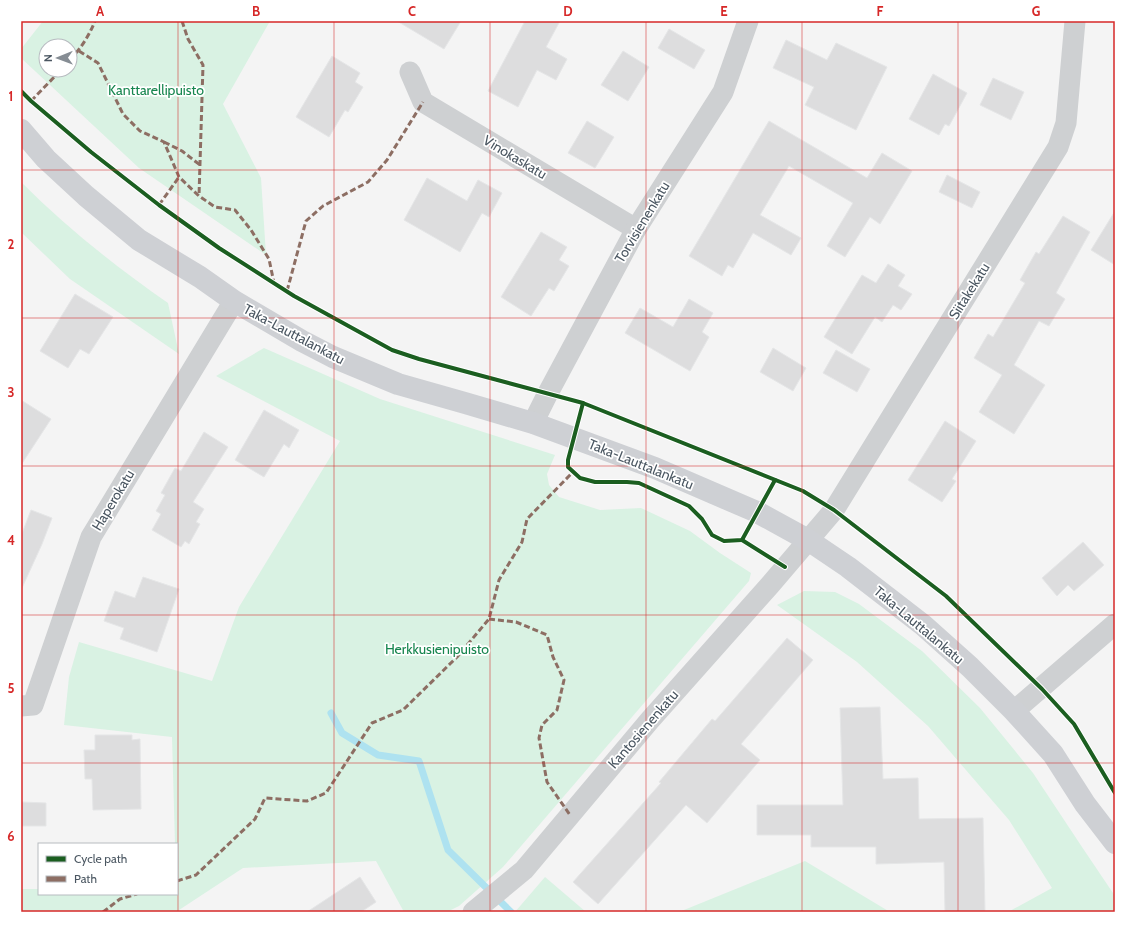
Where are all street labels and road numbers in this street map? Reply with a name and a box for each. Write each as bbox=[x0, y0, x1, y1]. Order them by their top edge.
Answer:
street label: Vinokaskatu bbox=[480, 131, 550, 183]
street label: Torvisienenkatu bbox=[611, 178, 673, 266]
street label: Siitakekatu bbox=[945, 259, 993, 323]
street label: Taka-Lauttalankatu bbox=[240, 300, 348, 368]
street label: Taka-Lauttalankatu bbox=[586, 435, 696, 493]
street label: Haperokatu bbox=[88, 466, 138, 534]
street label: Taka-Lauttalankatu bbox=[870, 582, 968, 668]
street label: Kantosienenkatu bbox=[604, 686, 682, 772]

